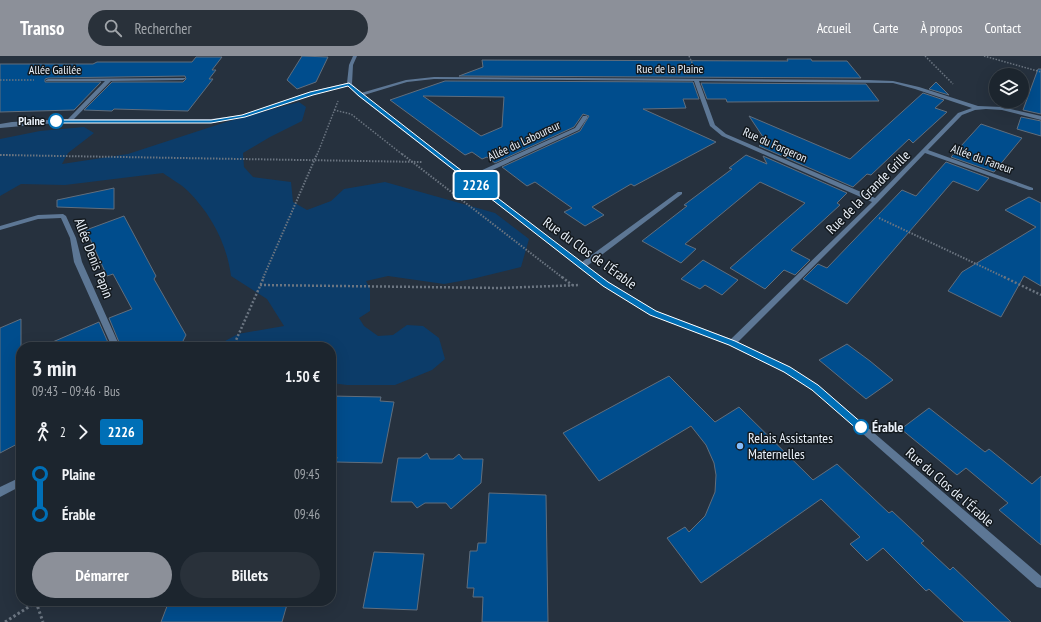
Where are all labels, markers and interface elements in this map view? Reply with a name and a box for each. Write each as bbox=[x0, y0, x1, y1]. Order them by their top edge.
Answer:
search box bbox=[88, 10, 368, 46]
text: Transo bbox=[20, 16, 64, 40]
icon: search bbox=[102, 17, 124, 39]
text: Rechercher bbox=[134, 19, 192, 38]
text: Accueil bbox=[817, 19, 851, 37]
text: Carte bbox=[873, 19, 899, 37]
text: À propos bbox=[921, 19, 963, 37]
text: Contact bbox=[985, 19, 1021, 37]
street label: Rue de la Plaine bbox=[636, 61, 704, 76]
street label: Allée Galilée bbox=[29, 62, 81, 77]
map controls bbox=[989, 68, 1029, 108]
button: layers bbox=[989, 68, 1029, 108]
place label: Plaine bbox=[18, 113, 45, 128]
marker: Plaine bbox=[48, 113, 64, 129]
street label: Allée du Laboureur bbox=[485, 117, 563, 164]
street label: Rue du Forgeron bbox=[741, 124, 810, 165]
street label: Allée du Faneur bbox=[949, 140, 1016, 177]
street label: Rue de la Grande Grille bbox=[822, 146, 914, 238]
line badge: 2226 bbox=[448, 172, 504, 198]
text: 2226 bbox=[463, 176, 489, 194]
street label: Rue du Clos de l'Érable bbox=[540, 213, 640, 293]
street label: Allée Denis Papin bbox=[70, 215, 118, 301]
text: 3 min bbox=[32, 354, 76, 382]
text: 1.50 € bbox=[285, 367, 320, 386]
text: 09:43 – 09:46 · Bus bbox=[32, 383, 120, 400]
place label: Érable bbox=[872, 418, 904, 436]
marker: Érable bbox=[853, 419, 869, 435]
icon: walk bbox=[32, 421, 54, 443]
icon: forward bbox=[72, 421, 94, 443]
text: 2226 bbox=[108, 423, 135, 441]
text: 2 bbox=[60, 424, 66, 441]
place label: Relais Assistantes Maternelles bbox=[748, 429, 833, 463]
marker: Relais Assistantes Maternelles bbox=[735, 441, 745, 451]
street label: Rue du Clos de l'Érable bbox=[902, 444, 998, 530]
text: Plaine bbox=[62, 465, 96, 484]
text: 09:45 bbox=[294, 466, 320, 483]
text: Érable bbox=[62, 505, 96, 524]
text: 09:46 bbox=[294, 506, 320, 523]
button: Démarrer bbox=[32, 552, 172, 598]
button: Billets bbox=[180, 552, 320, 598]

